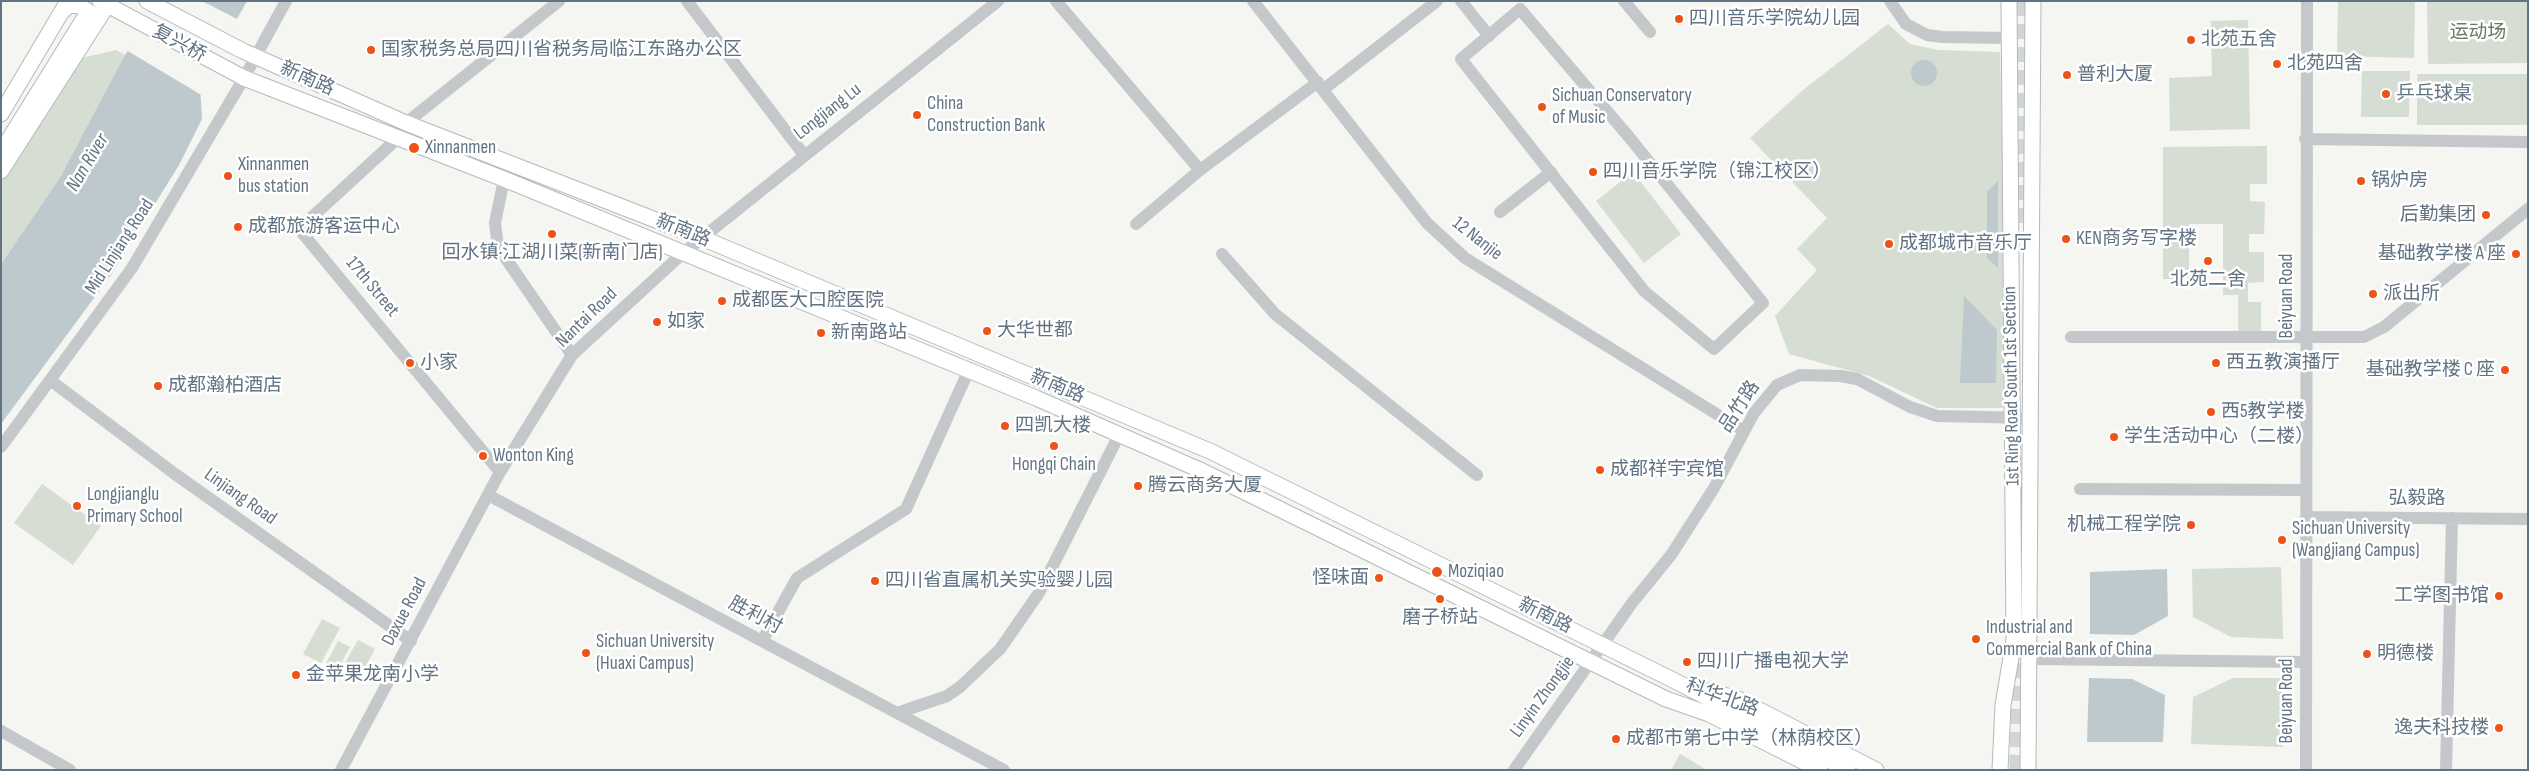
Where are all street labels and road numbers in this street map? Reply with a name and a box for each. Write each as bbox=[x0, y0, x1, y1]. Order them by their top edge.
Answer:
street label: 复兴桥 bbox=[148, 21, 210, 67]
street label: 新南路 bbox=[276, 57, 338, 101]
street label: Longjiang Lu bbox=[790, 79, 866, 145]
street label: Mid Linjiang Road bbox=[81, 195, 159, 299]
street label: 新南路 bbox=[652, 210, 714, 252]
street label: 12 Nanjie bbox=[1447, 212, 1507, 266]
street label: 17th Street bbox=[340, 252, 404, 322]
street label: Beiyuan Road bbox=[2276, 253, 2298, 339]
street label: Nantai Road bbox=[552, 283, 622, 353]
street label: 1st Ring Road South 1st Section bbox=[1999, 286, 2025, 486]
street label: 新南路 bbox=[1026, 365, 1088, 409]
street label: 品竹路 bbox=[1715, 377, 1765, 437]
street label: Linjiang Road bbox=[199, 464, 281, 530]
street label: 弘毅路 bbox=[2389, 488, 2445, 510]
street label: Daxue Road bbox=[378, 574, 432, 650]
street label: 胜利村 bbox=[724, 593, 786, 639]
street label: 新南路 bbox=[1514, 593, 1576, 639]
street label: Linyin Zhongjie bbox=[1506, 652, 1580, 742]
street label: Beiyuan Road bbox=[2276, 658, 2298, 744]
street label: 科华北路 bbox=[1682, 674, 1762, 722]

